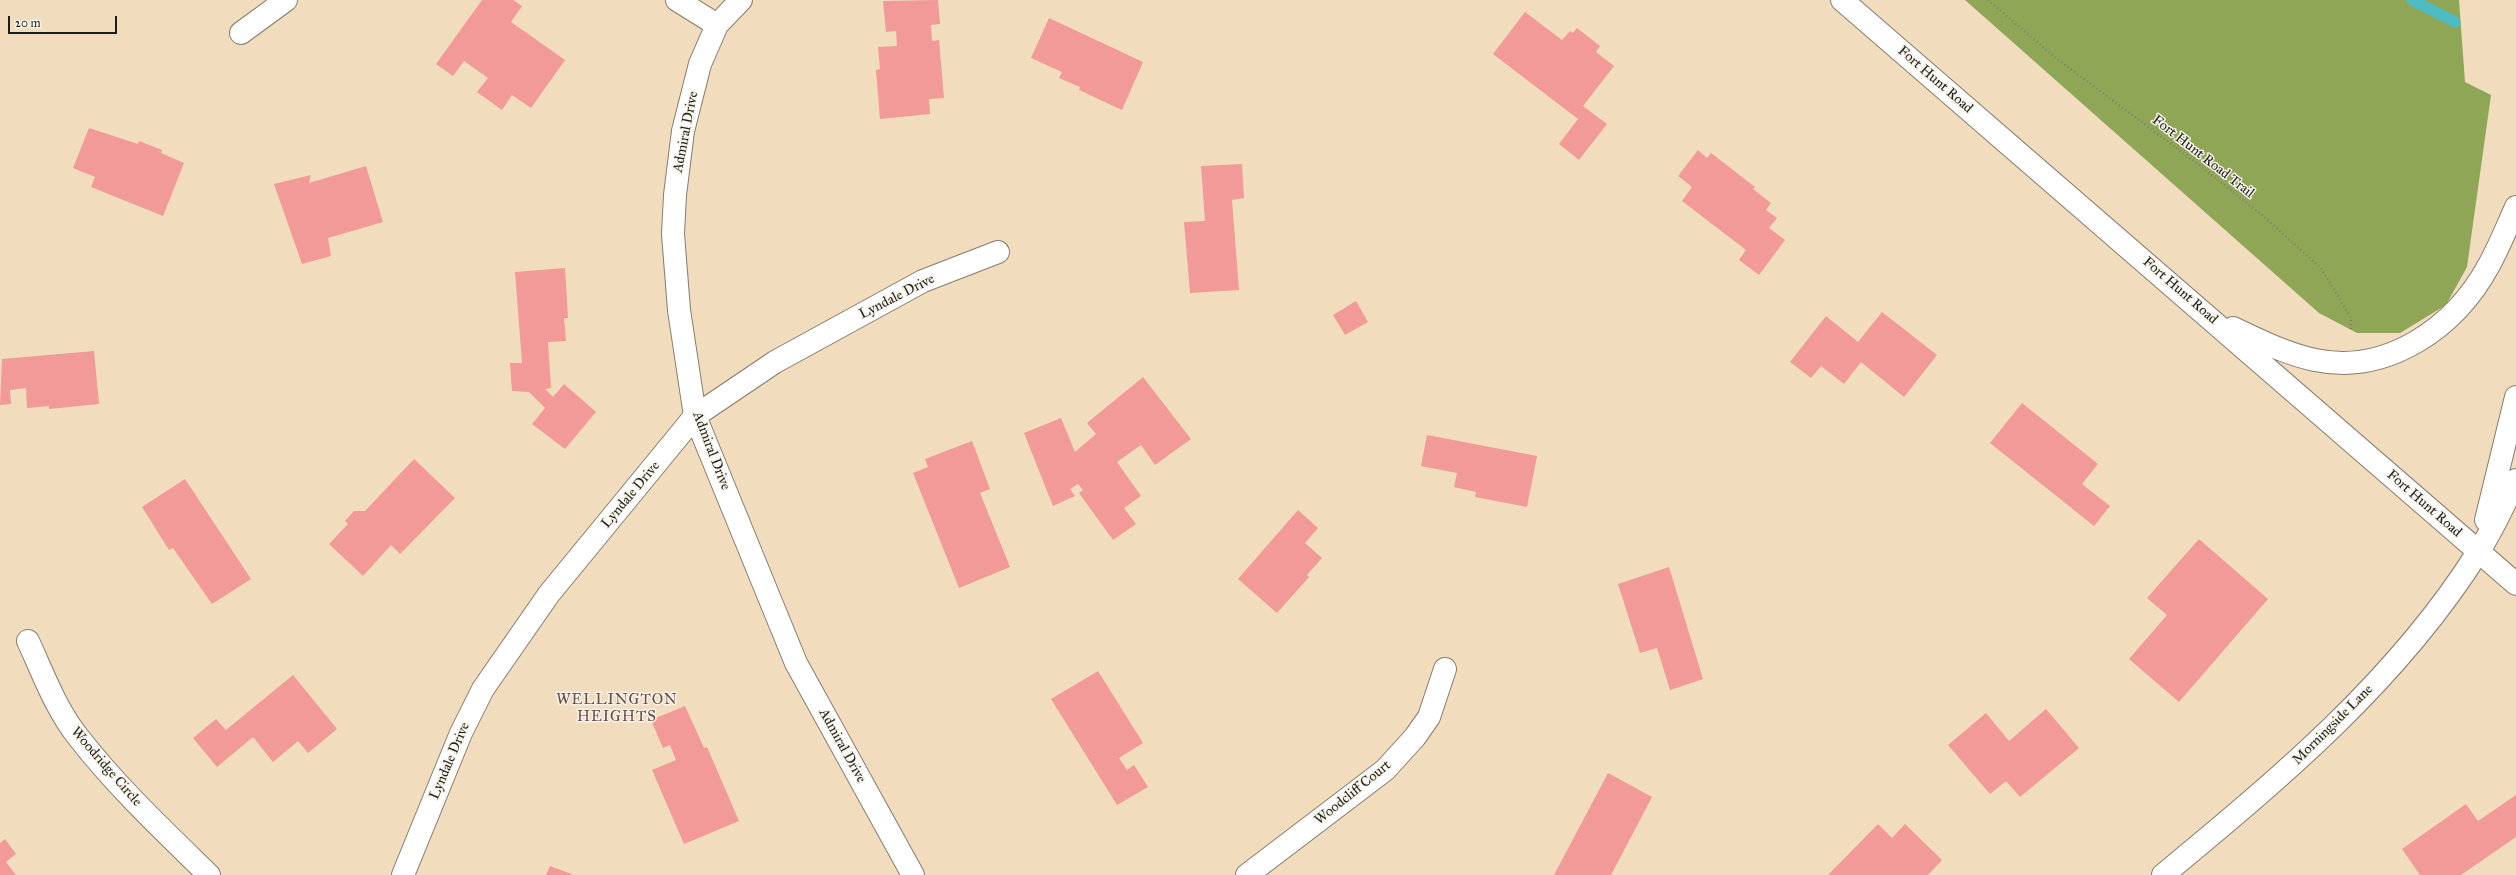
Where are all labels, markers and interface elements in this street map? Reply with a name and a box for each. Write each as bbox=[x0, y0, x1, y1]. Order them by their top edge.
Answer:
scale bar bbox=[10, 8, 119, 34]
text: 20 m bbox=[15, 16, 41, 30]
street label: Fort Hunt Road bbox=[1894, 43, 1976, 117]
street label: Admiral Drive bbox=[670, 90, 702, 174]
street label: Fort Hunt Road Trail bbox=[2149, 112, 2257, 202]
street label: Fort Hunt Road bbox=[2139, 254, 2221, 328]
street label: Lyndale Drive bbox=[857, 271, 937, 323]
street label: Admiral Drive bbox=[688, 410, 734, 492]
street label: Lyndale Drive bbox=[598, 458, 664, 532]
street label: Fort Hunt Road bbox=[2383, 467, 2465, 541]
street label: Morningside Lane bbox=[2289, 681, 2377, 769]
district label: WELLINGTON HEIGHTS bbox=[556, 691, 678, 726]
street label: Admiral Drive bbox=[815, 706, 869, 786]
street label: Lyndale Drive bbox=[426, 720, 474, 802]
street label: Woodridge Circle bbox=[67, 724, 145, 810]
street label: Woodcliff Court bbox=[1311, 757, 1395, 829]

